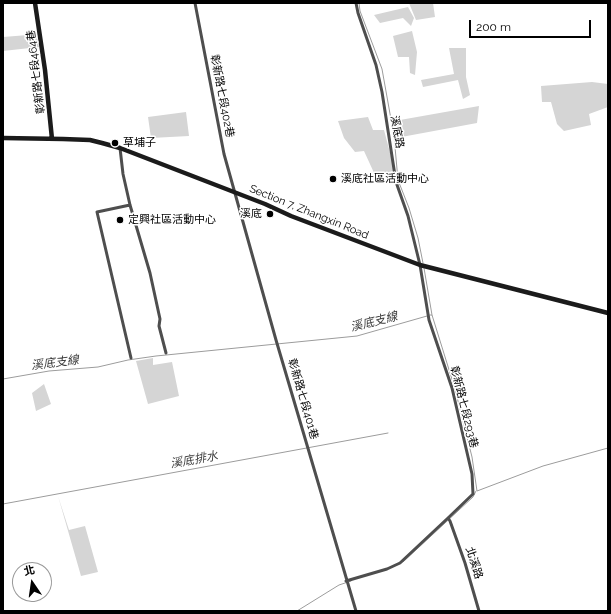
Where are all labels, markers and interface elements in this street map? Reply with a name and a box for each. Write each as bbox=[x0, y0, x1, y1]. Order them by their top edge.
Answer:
scale bar bbox=[471, 12, 593, 38]
text: 200 m bbox=[476, 20, 511, 34]
street label: 彰新路七段464巷 bbox=[24, 29, 48, 115]
street label: 彰新路七段402巷 bbox=[207, 53, 237, 139]
street label: 溪底路 bbox=[388, 115, 406, 149]
place label: 草埔子 bbox=[123, 136, 156, 150]
marker: 草埔子 bbox=[110, 138, 120, 148]
place label: 溪底社區活動中心 bbox=[341, 172, 429, 186]
marker: 溪底社區活動中心 bbox=[328, 174, 338, 184]
street label: Section 7, Zhangxin Road bbox=[247, 182, 371, 242]
place label: 溪底 bbox=[240, 207, 262, 221]
marker: 溪底 bbox=[265, 209, 275, 219]
place label: 定興社區活動中心 bbox=[128, 213, 216, 227]
marker: 定興社區活動中心 bbox=[115, 215, 125, 225]
water label: 溪底支線 bbox=[349, 309, 399, 335]
water label: 溪底支線 bbox=[30, 353, 80, 373]
street label: 彰新路七段401巷 bbox=[285, 357, 321, 441]
street label: 彰新路七段293巷 bbox=[447, 365, 481, 449]
water label: 溪底排水 bbox=[169, 449, 219, 471]
street label: 北溪路 bbox=[463, 545, 485, 581]
north arrow bbox=[12, 562, 52, 602]
text: 北 bbox=[23, 563, 36, 578]

